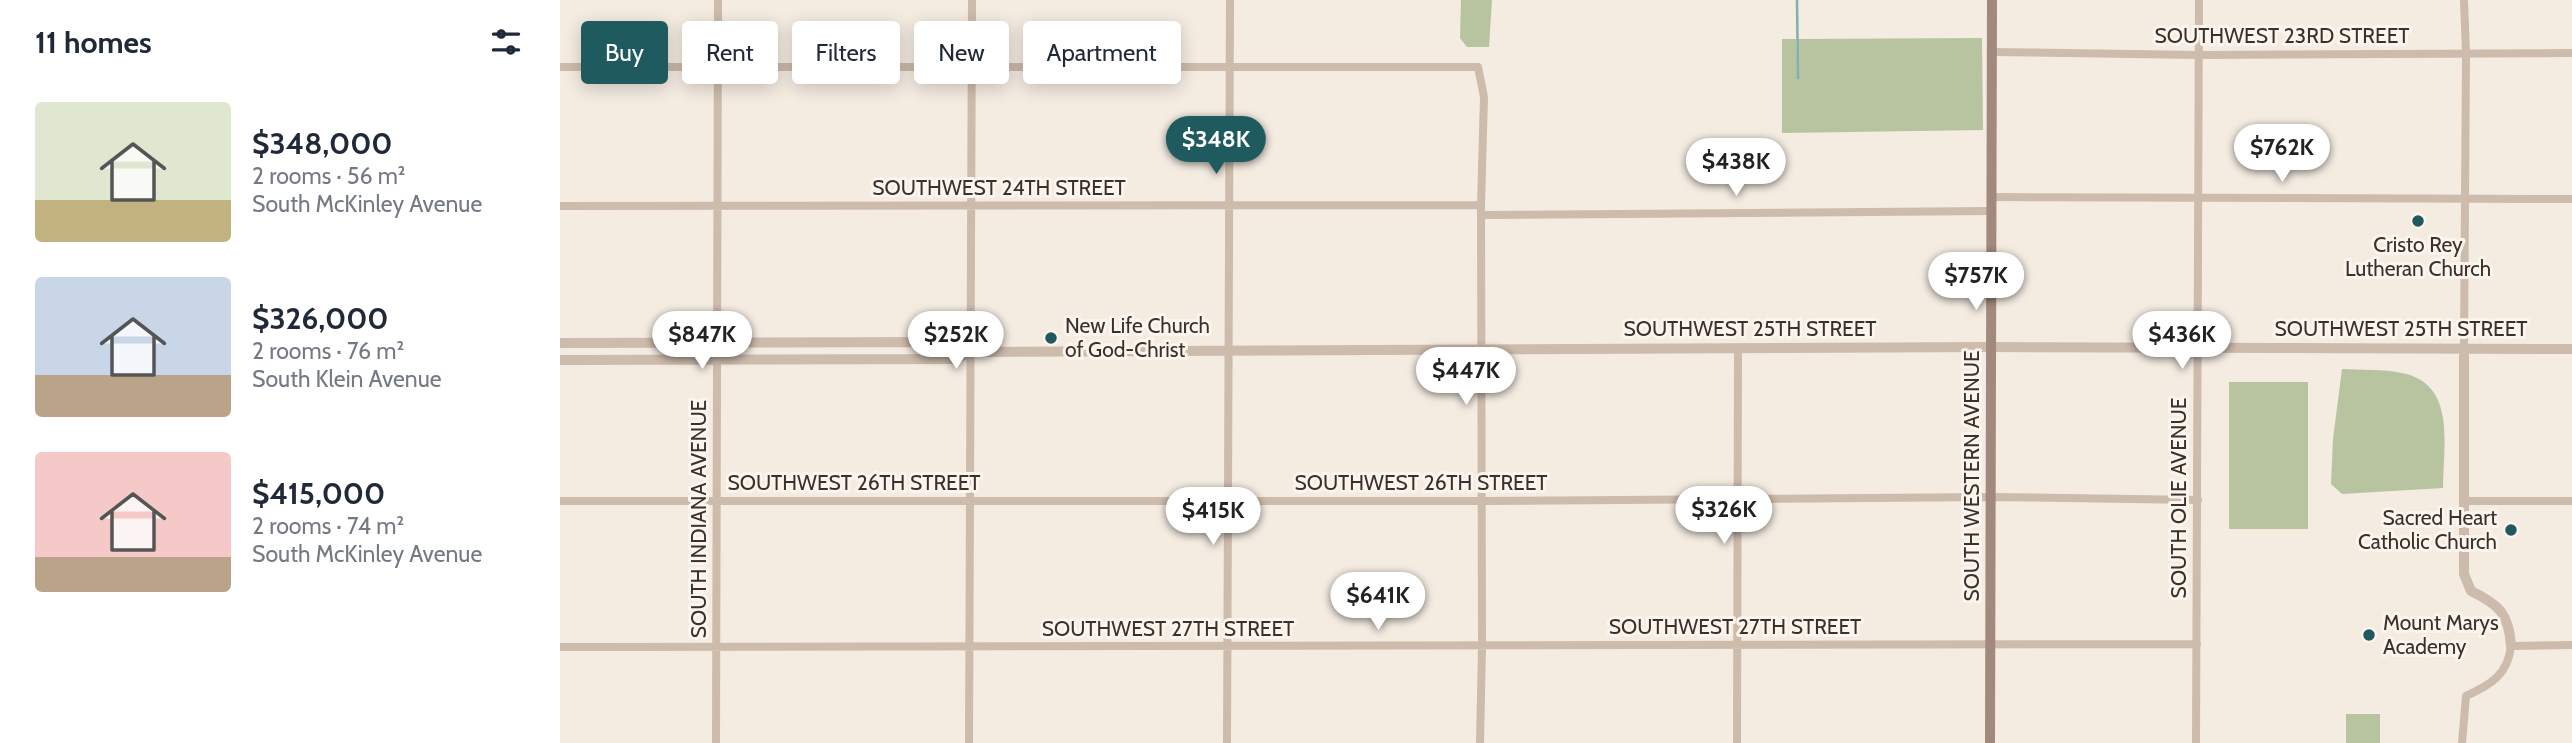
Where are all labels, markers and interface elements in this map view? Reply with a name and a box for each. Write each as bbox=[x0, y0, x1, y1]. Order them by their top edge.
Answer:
chip: Buy bbox=[581, 21, 668, 84]
chip: Rent bbox=[682, 21, 778, 84]
chip: Filters bbox=[792, 21, 900, 84]
chip: New bbox=[914, 21, 1009, 84]
chip: Apartment bbox=[1023, 21, 1181, 84]
icon: filters bbox=[487, 23, 525, 61]
street label: SOUTHWEST 23RD STREET bbox=[2155, 23, 2409, 48]
text: 11 homes bbox=[35, 24, 152, 61]
pin: $348K bbox=[1167, 116, 1265, 176]
pin: $762K bbox=[2233, 124, 2331, 184]
text: $348,000 bbox=[252, 125, 393, 162]
text: $348K bbox=[1182, 125, 1250, 153]
icon: home bbox=[91, 130, 175, 214]
text: $762K bbox=[2250, 133, 2314, 161]
pin: $438K bbox=[1687, 138, 1785, 198]
text: $438K bbox=[1702, 147, 1770, 175]
text: 2 rooms · 56 m² bbox=[252, 162, 406, 190]
street label: SOUTHWEST 24TH STREET bbox=[872, 175, 1126, 200]
text: South McKinley Avenue bbox=[252, 190, 482, 218]
marker: Cristo Rey Lutheran Church bbox=[2410, 213, 2426, 229]
place label: Cristo Rey Lutheran Church bbox=[2345, 232, 2491, 281]
pin: $757K bbox=[1927, 252, 2025, 312]
text: $757K bbox=[1944, 261, 2008, 289]
text: $326,000 bbox=[252, 300, 389, 337]
icon: home bbox=[91, 305, 175, 389]
pin: $847K bbox=[653, 312, 751, 371]
pin: $252K bbox=[907, 312, 1005, 371]
pin: $436K bbox=[2133, 312, 2231, 371]
place label: New Life Church of God-Christ bbox=[1065, 313, 1210, 362]
street label: SOUTHWEST 25TH STREET bbox=[1623, 316, 1877, 341]
street label: SOUTHWEST 25TH STREET bbox=[2274, 316, 2528, 341]
text: $847K bbox=[668, 320, 736, 348]
text: $252K bbox=[924, 320, 988, 348]
text: $436K bbox=[2148, 320, 2216, 348]
marker: New Life Church of God-Christ bbox=[1043, 330, 1059, 346]
text: 2 rooms · 76 m² bbox=[252, 337, 404, 365]
pin: $447K bbox=[1417, 348, 1515, 407]
street label: SOUTH WESTERN AVENUE bbox=[1959, 350, 1984, 602]
text: $447K bbox=[1432, 356, 1500, 384]
text: South Klein Avenue bbox=[252, 365, 441, 393]
street label: SOUTH OLIE AVENUE bbox=[2166, 398, 2191, 598]
street label: SOUTH INDIANA AVENUE bbox=[686, 400, 711, 638]
street label: SOUTHWEST 26TH STREET bbox=[727, 470, 981, 495]
street label: SOUTHWEST 26TH STREET bbox=[1294, 470, 1548, 495]
text: $415,000 bbox=[252, 475, 385, 512]
icon: home bbox=[91, 480, 175, 564]
pin: $326K bbox=[1675, 486, 1773, 546]
pin: $415K bbox=[1164, 488, 1262, 547]
text: $326K bbox=[1691, 495, 1757, 523]
text: $415K bbox=[1182, 496, 1244, 524]
place label: Sacred Heart Catholic Church bbox=[2358, 505, 2497, 554]
text: 2 rooms · 74 m² bbox=[252, 512, 404, 540]
marker: Sacred Heart Catholic Church bbox=[2503, 522, 2519, 538]
text: South McKinley Avenue bbox=[252, 540, 482, 568]
pin: $641K bbox=[1329, 572, 1427, 632]
text: $641K bbox=[1346, 581, 1410, 609]
place label: Mount Marys Academy bbox=[2383, 610, 2499, 659]
street label: SOUTHWEST 27TH STREET bbox=[1609, 614, 1861, 639]
street label: SOUTHWEST 27TH STREET bbox=[1042, 616, 1294, 641]
marker: Mount Marys Academy bbox=[2361, 627, 2377, 643]

